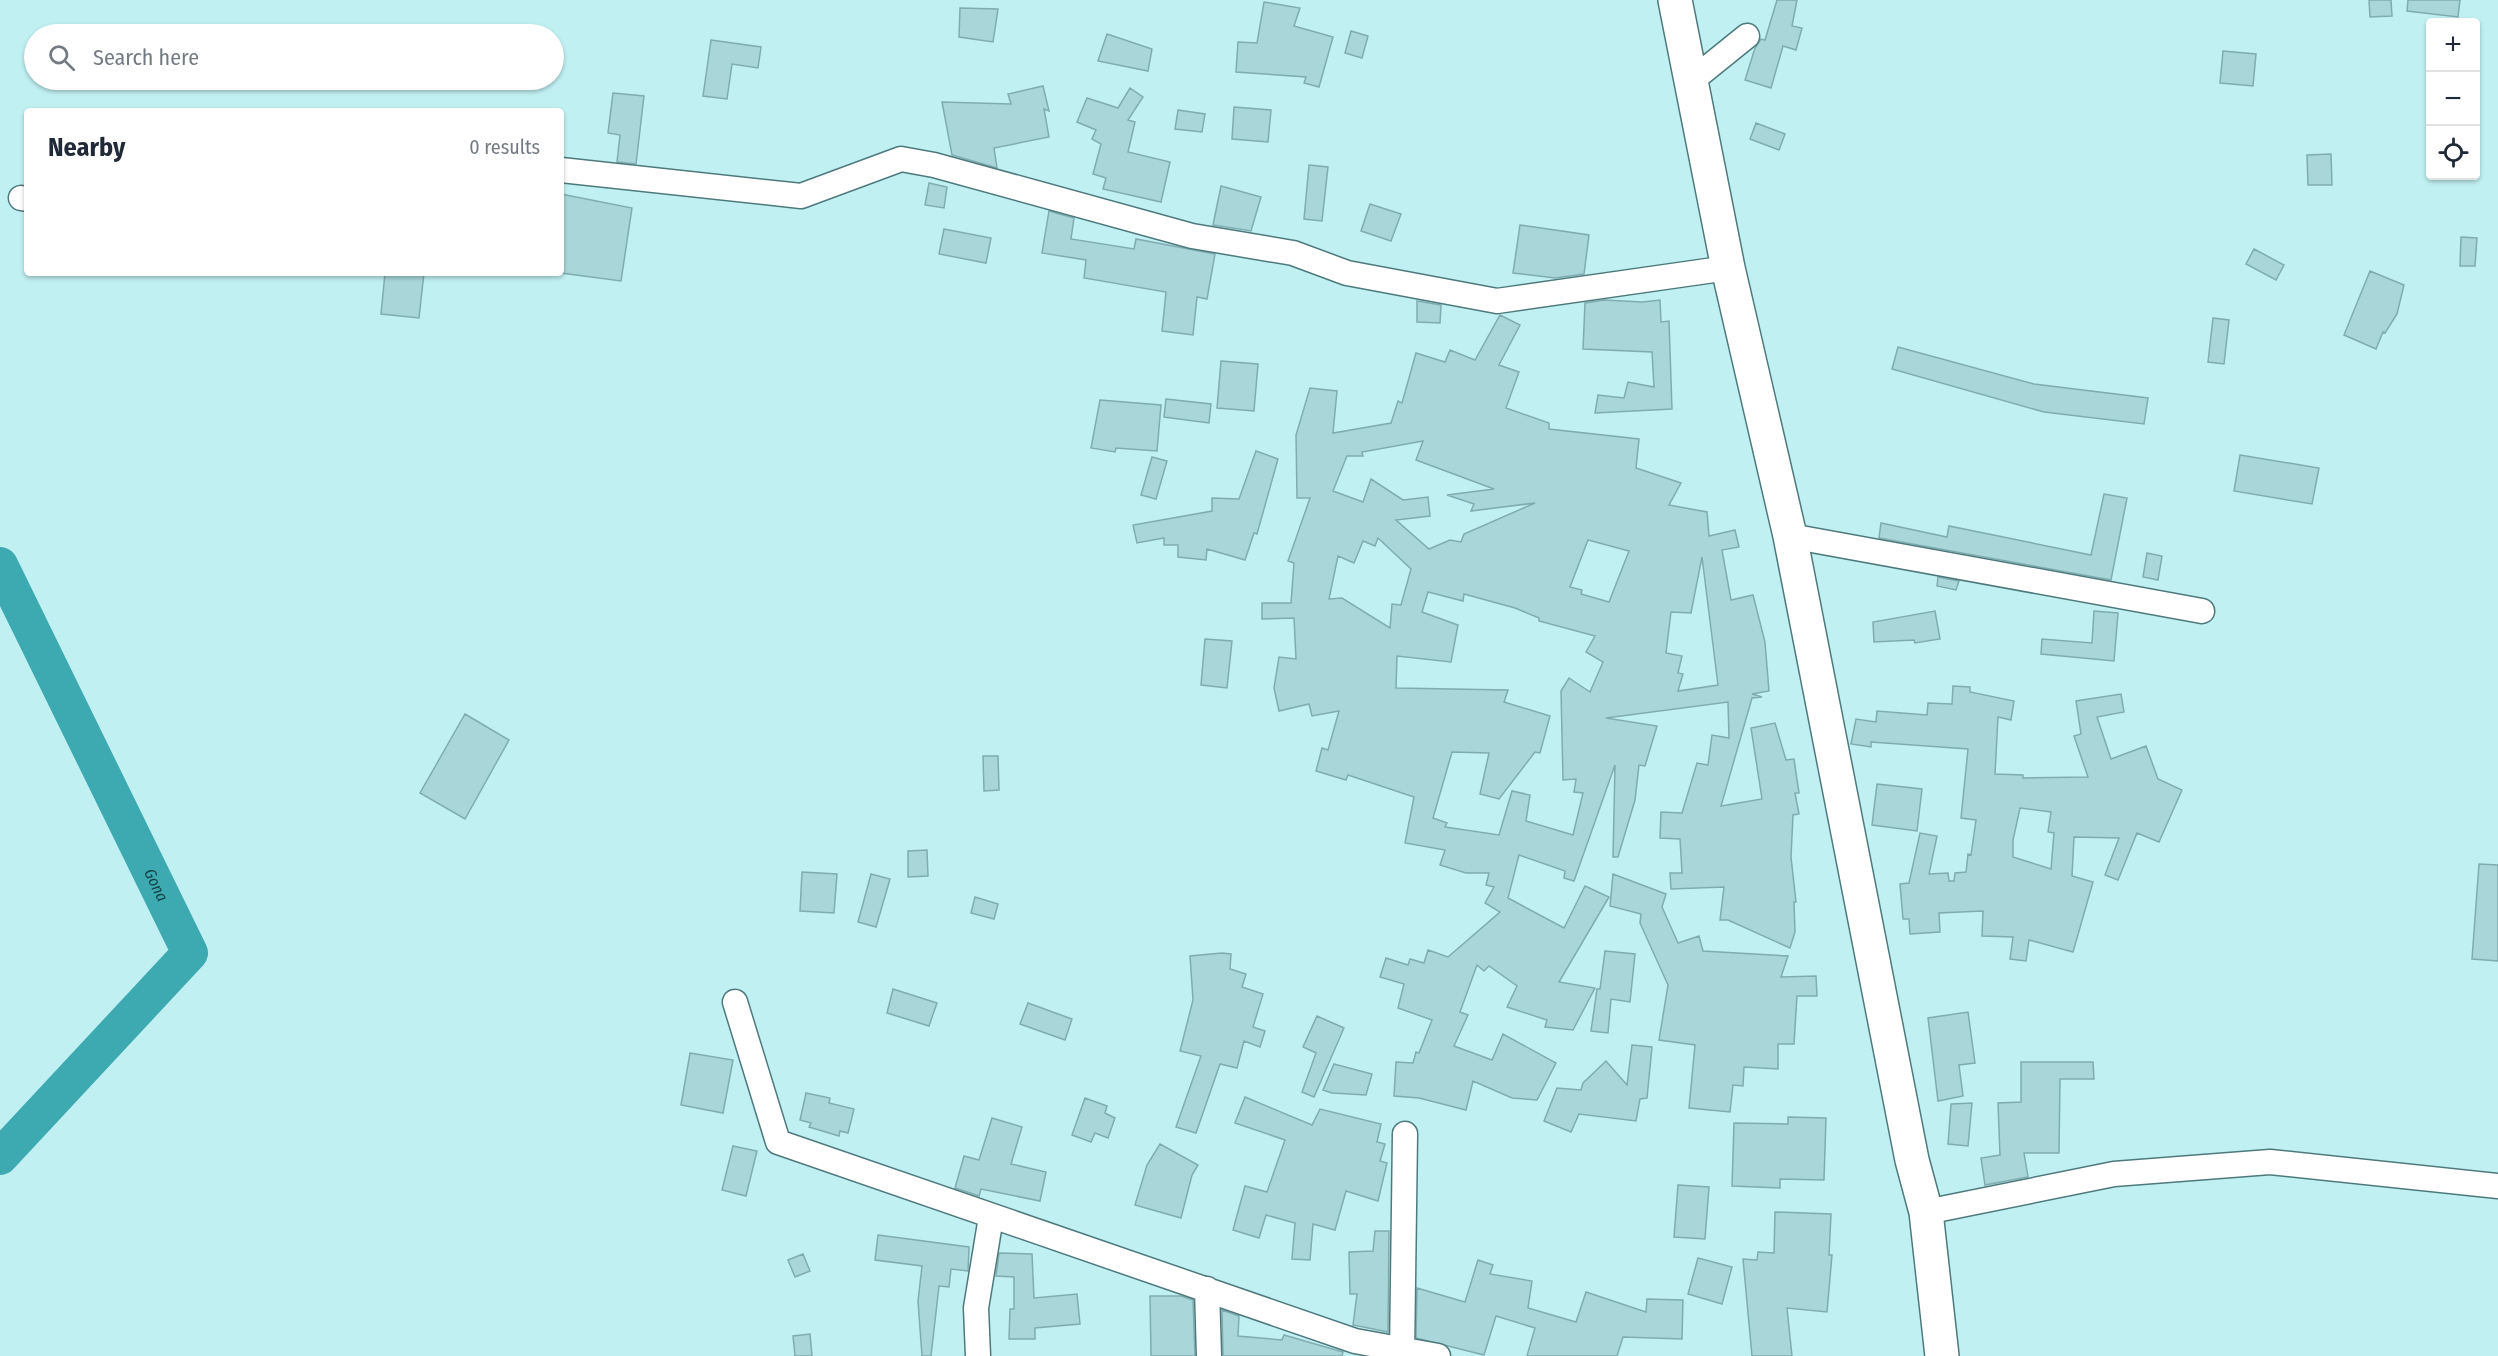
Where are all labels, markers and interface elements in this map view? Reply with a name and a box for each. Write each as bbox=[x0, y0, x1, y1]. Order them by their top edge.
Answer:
map controls bbox=[2426, 18, 2480, 180]
button: + bbox=[2426, 18, 2480, 72]
search box bbox=[24, 24, 564, 90]
icon: search bbox=[45, 41, 78, 74]
text: Search here bbox=[93, 44, 199, 71]
button: − bbox=[2426, 72, 2480, 126]
button: locate bbox=[2426, 126, 2480, 180]
text: Nearby bbox=[48, 132, 125, 163]
text: 0 results bbox=[469, 135, 540, 159]
water label: Gona bbox=[141, 865, 173, 904]

